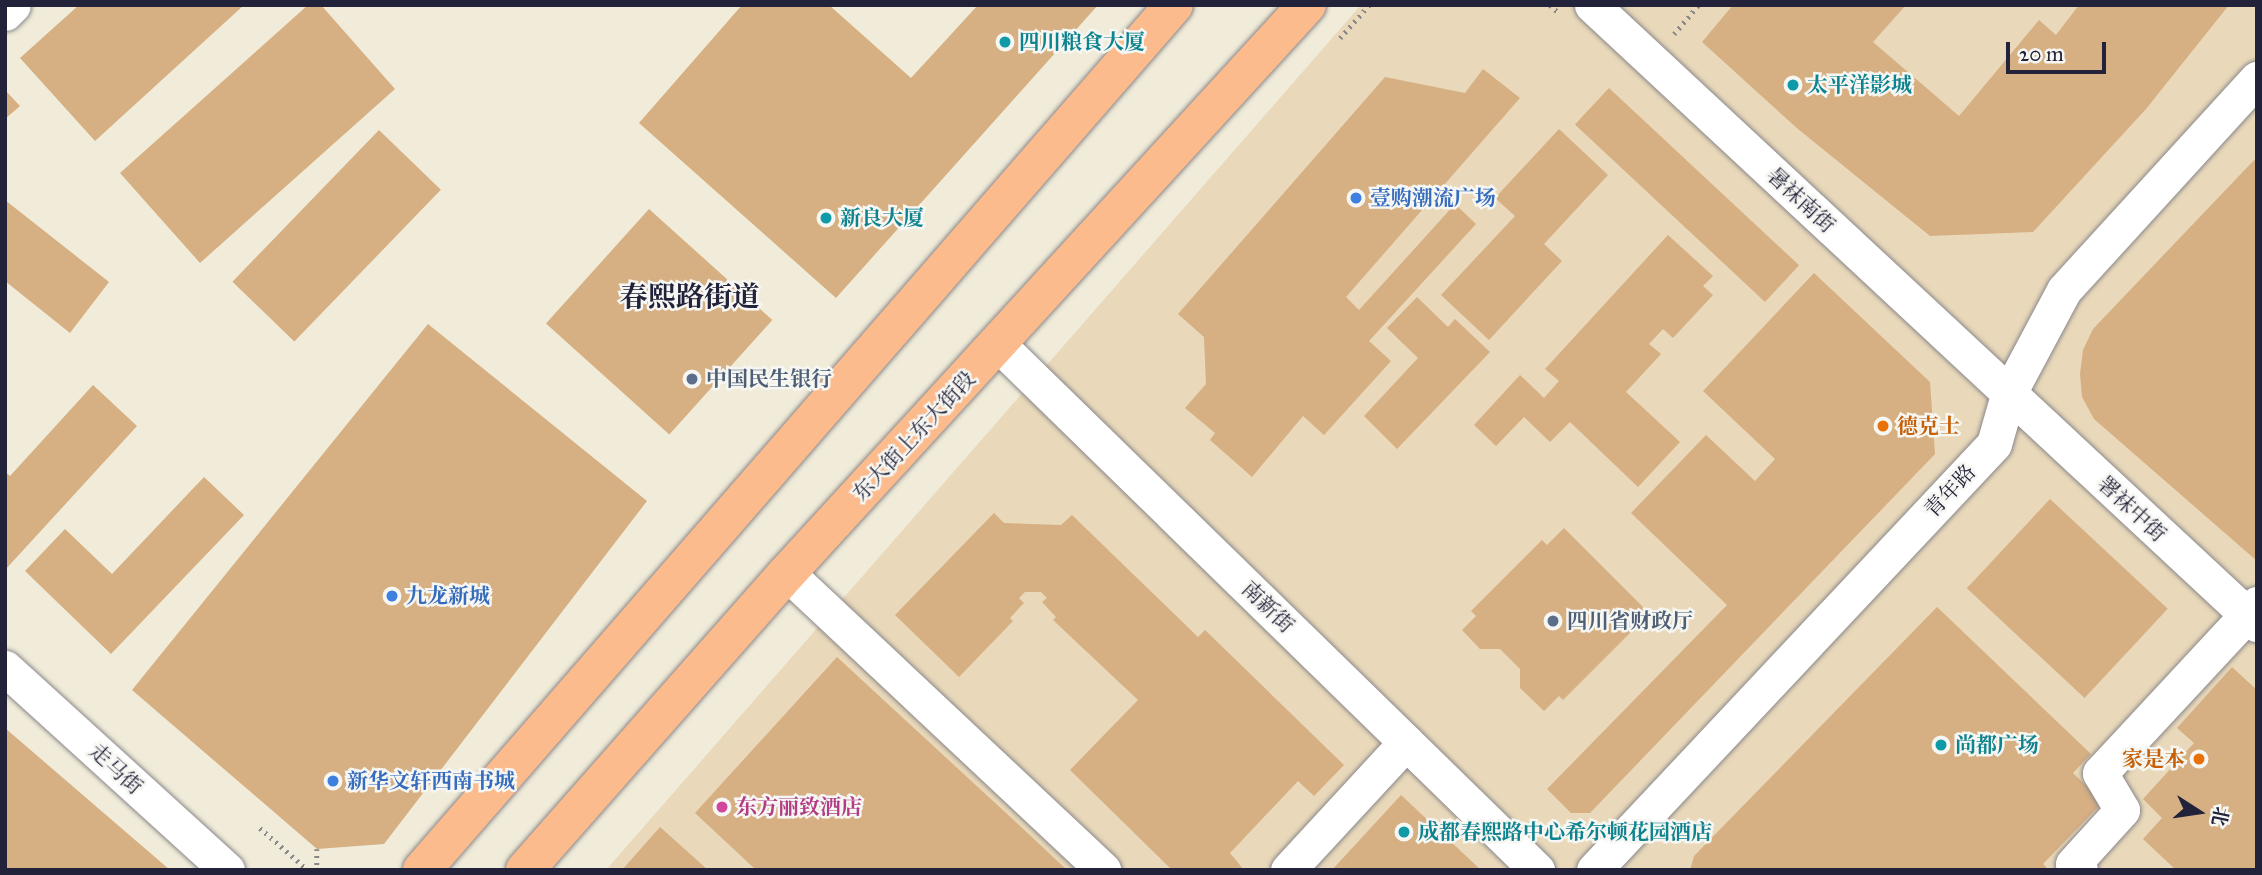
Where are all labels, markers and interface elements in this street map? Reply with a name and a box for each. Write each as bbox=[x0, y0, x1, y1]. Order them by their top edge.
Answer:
scale bar bbox=[2010, 28, 2110, 72]
place label: 四川粮食大厦 bbox=[1019, 29, 1145, 55]
marker: 四川粮食大厦 bbox=[997, 34, 1013, 50]
text: 20 m bbox=[2019, 41, 2064, 67]
place label: 太平洋影城 bbox=[1807, 72, 1912, 98]
marker: 太平洋影城 bbox=[1785, 77, 1801, 93]
street label: 暑袜南街 bbox=[1762, 162, 1840, 238]
place label: 壹购潮流广场 bbox=[1370, 185, 1496, 211]
marker: 壹购潮流广场 bbox=[1348, 190, 1364, 206]
place label: 新良大厦 bbox=[840, 205, 924, 231]
marker: 新良大厦 bbox=[818, 210, 834, 226]
district label: 春熙路街道 bbox=[620, 280, 760, 314]
place label: 中国民生银行 bbox=[706, 366, 832, 392]
street label: 东大街上东大街段 bbox=[847, 366, 981, 506]
marker: 中国民生银行 bbox=[684, 371, 700, 387]
place label: 德克士 bbox=[1897, 413, 1960, 439]
marker: 德克士 bbox=[1875, 418, 1891, 434]
street label: 青年路 bbox=[1919, 459, 1981, 523]
street label: 署袜中街 bbox=[2093, 471, 2171, 547]
street label: 南新街 bbox=[1237, 576, 1299, 638]
place label: 九龙新城 bbox=[406, 583, 490, 609]
marker: 九龙新城 bbox=[384, 588, 400, 604]
place label: 四川省财政厅 bbox=[1567, 608, 1693, 634]
marker: 四川省财政厅 bbox=[1545, 613, 1561, 629]
place label: 尚都广场 bbox=[1955, 732, 2039, 758]
marker: 尚都广场 bbox=[1933, 737, 1949, 753]
street label: 走马街 bbox=[84, 739, 148, 799]
place label: 家是本 bbox=[2122, 746, 2185, 772]
marker: 家是本 bbox=[2191, 751, 2207, 767]
place label: 新华文轩西南书城 bbox=[347, 768, 515, 794]
marker: 新华文轩西南书城 bbox=[325, 773, 341, 789]
north arrow bbox=[2164, 777, 2234, 847]
place label: 东方丽致酒店 bbox=[736, 794, 862, 820]
marker: 东方丽致酒店 bbox=[714, 799, 730, 815]
text: 北 bbox=[2207, 805, 2233, 828]
place label: 成都春熙路中心希尔顿花园酒店 bbox=[1418, 819, 1712, 845]
marker: 成都春熙路中心希尔顿花园酒店 bbox=[1396, 824, 1412, 840]

